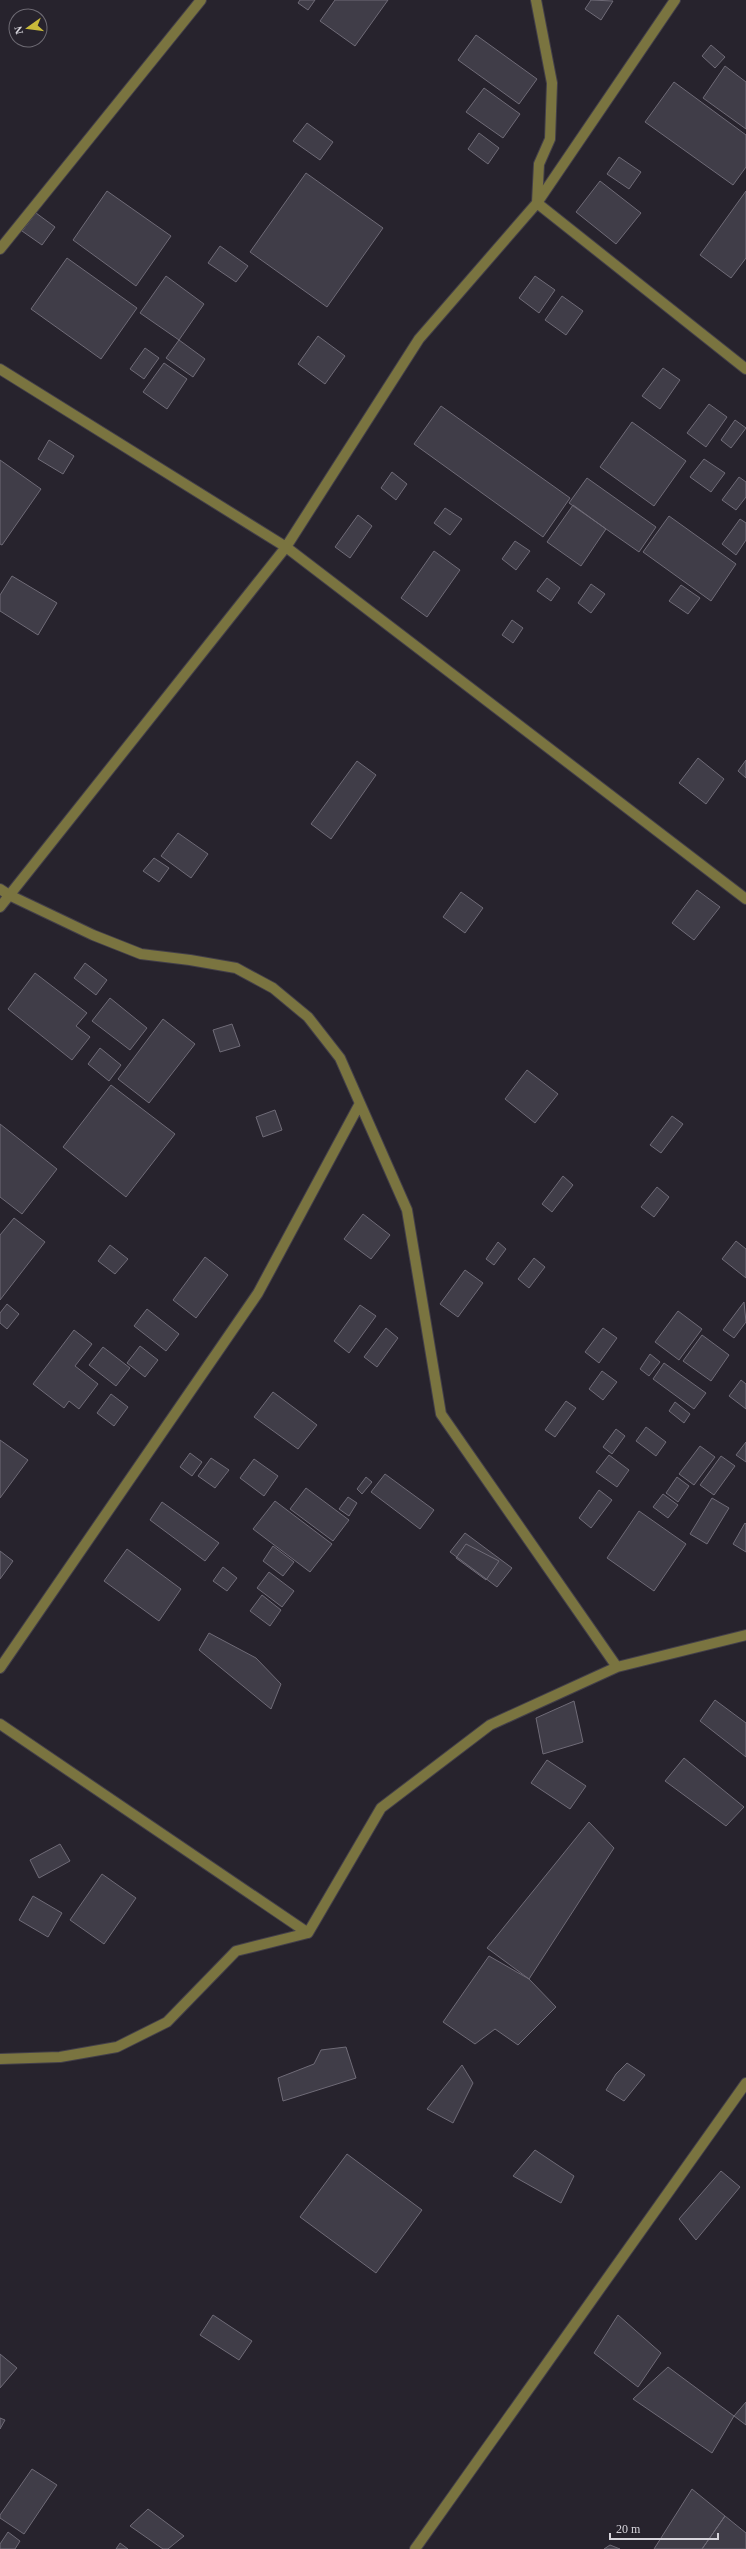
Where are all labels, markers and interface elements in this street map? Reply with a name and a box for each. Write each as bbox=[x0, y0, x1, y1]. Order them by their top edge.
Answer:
north arrow bbox=[8, 8, 48, 48]
text: N bbox=[12, 25, 25, 36]
scale bar bbox=[610, 2515, 718, 2541]
text: 20 m bbox=[616, 2522, 641, 2536]

